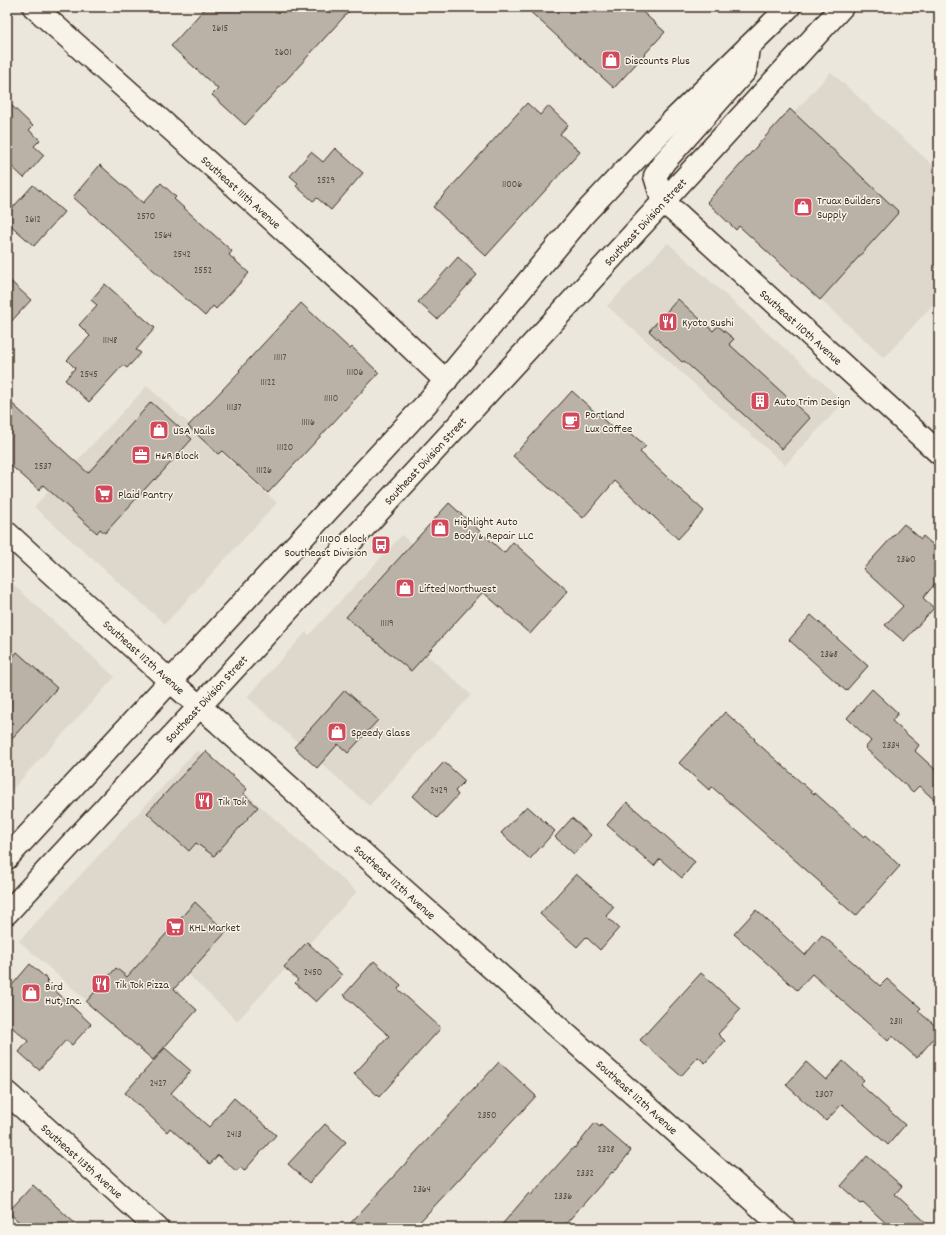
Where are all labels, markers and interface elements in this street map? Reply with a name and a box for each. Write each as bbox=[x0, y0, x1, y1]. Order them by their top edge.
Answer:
house number: 2615 bbox=[212, 22, 228, 36]
house number: 2601 bbox=[275, 46, 291, 60]
shop icon: Discounts Plus bbox=[600, 49, 622, 71]
place label: Discounts Plus bbox=[625, 53, 690, 70]
street label: Southeast 111th Avenue bbox=[196, 153, 284, 234]
house number: 2529 bbox=[317, 174, 335, 188]
street label: Southeast Division Street bbox=[601, 175, 692, 271]
house number: 11006 bbox=[502, 178, 522, 192]
place label: Truax Builders Supply bbox=[817, 193, 881, 224]
shop icon: Truax Builders Supply bbox=[792, 196, 814, 218]
house number: 2570 bbox=[137, 210, 155, 224]
house number: 2612 bbox=[25, 213, 41, 227]
house number: 2564 bbox=[154, 229, 172, 243]
house number: 2542 bbox=[173, 248, 191, 262]
house number: 2552 bbox=[194, 264, 212, 278]
street label: Southeast 110th Avenue bbox=[755, 286, 845, 370]
restaurant icon: Kyoto Sushi bbox=[657, 311, 679, 333]
place label: Kyoto Sushi bbox=[682, 315, 733, 332]
house number: 11148 bbox=[103, 334, 117, 348]
house number: 11117 bbox=[274, 351, 286, 365]
house number: 11106 bbox=[347, 366, 364, 380]
house number: 2545 bbox=[80, 368, 98, 382]
house number: 11122 bbox=[260, 376, 276, 390]
building icon: Auto Trim Design bbox=[749, 390, 771, 412]
house number: 11110 bbox=[324, 392, 338, 406]
place label: Auto Trim Design bbox=[774, 394, 851, 411]
house number: 11137 bbox=[227, 401, 242, 415]
place label: Portland Lux Coffee bbox=[585, 407, 632, 438]
cafe icon: Portland Lux Coffee bbox=[560, 410, 582, 432]
street label: Southeast Division Street bbox=[381, 414, 472, 510]
house number: 11116 bbox=[301, 416, 315, 430]
shop icon: USA Nails bbox=[148, 419, 170, 441]
place label: USA Nails bbox=[173, 423, 215, 440]
house number: 11120 bbox=[277, 441, 293, 455]
office icon: H&R Block bbox=[130, 444, 152, 466]
place label: H&R Block bbox=[155, 448, 199, 465]
house number: 2537 bbox=[34, 460, 52, 474]
house number: 11126 bbox=[256, 464, 272, 478]
supermarket icon: Plaid Pantry bbox=[93, 483, 115, 505]
place label: Plaid Pantry bbox=[118, 487, 174, 504]
place label: Highlight Auto Body & Repair LLC bbox=[454, 514, 534, 545]
shop icon: Highlight Auto Body & Repair LLC bbox=[429, 517, 451, 539]
place label: 11100 Block Southeast Division bbox=[284, 531, 367, 562]
bus stop icon: 11100 Block Southeast Division bbox=[370, 534, 392, 556]
house number: 2360 bbox=[896, 553, 916, 567]
shop icon: Lifted Northwest bbox=[394, 577, 416, 599]
place label: Lifted Northwest bbox=[419, 581, 497, 598]
street label: Southeast 112th Avenue bbox=[98, 617, 188, 700]
house number: 11119 bbox=[380, 617, 394, 631]
house number: 2368 bbox=[820, 648, 838, 662]
street label: Southeast Division Street bbox=[162, 652, 253, 748]
shop icon: Speedy Glass bbox=[326, 721, 348, 743]
place label: Speedy Glass bbox=[351, 725, 410, 742]
house number: 2334 bbox=[882, 739, 900, 753]
house number: 2429 bbox=[430, 784, 448, 798]
restaurant icon: Tik Tok bbox=[193, 790, 215, 812]
place label: Tik Tok bbox=[218, 794, 247, 811]
street label: Southeast 112th Avenue bbox=[349, 842, 439, 925]
supermarket icon: KHL Market bbox=[164, 916, 186, 938]
place label: KHL Market bbox=[189, 920, 241, 937]
house number: 2450 bbox=[304, 966, 322, 980]
restaurant icon: Tik Tok Pizza bbox=[90, 973, 112, 995]
place label: Tik Tok Pizza bbox=[115, 977, 169, 994]
place label: Bird Hut, Inc. bbox=[45, 979, 82, 1010]
shop icon: Bird Hut, Inc. bbox=[20, 982, 42, 1004]
house number: 2311 bbox=[889, 1015, 903, 1029]
street label: Southeast 112th Avenue bbox=[591, 1057, 681, 1140]
house number: 2427 bbox=[150, 1077, 167, 1091]
house number: 2307 bbox=[815, 1088, 833, 1102]
house number: 2350 bbox=[478, 1109, 496, 1123]
street label: Southeast 113th Avenue bbox=[36, 1121, 126, 1204]
house number: 2413 bbox=[226, 1128, 242, 1142]
house number: 2328 bbox=[597, 1143, 615, 1157]
house number: 2332 bbox=[576, 1167, 594, 1181]
house number: 2364 bbox=[413, 1183, 431, 1197]
house number: 2336 bbox=[554, 1190, 572, 1204]

